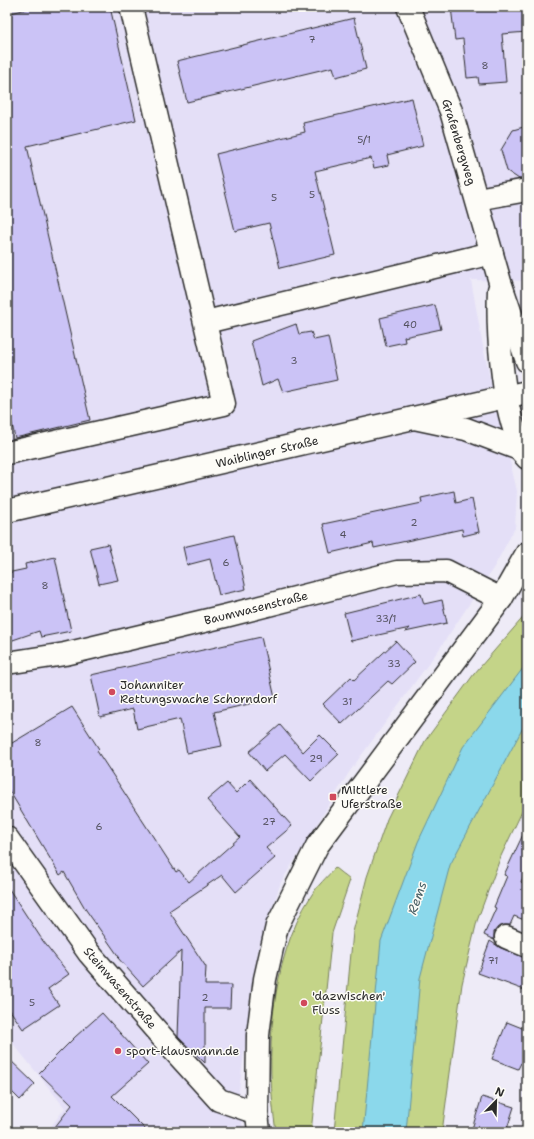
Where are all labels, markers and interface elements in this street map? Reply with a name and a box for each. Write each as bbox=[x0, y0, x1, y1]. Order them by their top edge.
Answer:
house number: 7 bbox=[309, 33, 316, 46]
house number: 8 bbox=[482, 59, 489, 72]
street label: Grafenbergweg bbox=[438, 97, 480, 187]
house number: 5/1 bbox=[357, 133, 371, 146]
house number: 5 bbox=[309, 188, 315, 201]
house number: 5 bbox=[271, 191, 277, 204]
house number: 40 bbox=[403, 318, 417, 331]
house number: 3 bbox=[291, 354, 298, 367]
street label: Waiblinger Straße bbox=[214, 432, 320, 472]
house number: 2 bbox=[411, 516, 418, 529]
house number: 4 bbox=[340, 528, 347, 541]
house number: 6 bbox=[223, 556, 230, 569]
house number: 8 bbox=[42, 579, 49, 592]
street label: Baumwasenstraße bbox=[202, 587, 310, 629]
house number: 33/1 bbox=[376, 612, 396, 625]
house number: 33 bbox=[387, 657, 401, 670]
place label: Johanniter Rettungswache Schorndorf bbox=[120, 677, 278, 707]
marker: Johanniter Rettungswache Schorndorf bbox=[107, 687, 117, 697]
house number: 31 bbox=[342, 695, 352, 708]
house number: 8 bbox=[35, 736, 42, 749]
house number: 29 bbox=[309, 752, 323, 765]
place label: Mittlere Uferstraße bbox=[341, 782, 403, 812]
marker: Mittlere Uferstraße bbox=[328, 792, 338, 802]
house number: 27 bbox=[262, 815, 276, 828]
house number: 6 bbox=[96, 820, 103, 833]
water label: Rems bbox=[403, 879, 431, 917]
street label: Steinwasenstraße bbox=[80, 944, 160, 1033]
house number: 71 bbox=[488, 954, 498, 967]
place label: 'dazwischen' Fluss bbox=[312, 988, 385, 1018]
house number: 2 bbox=[202, 991, 209, 1004]
house number: 5 bbox=[29, 996, 35, 1009]
marker: 'dazwischen' Fluss bbox=[299, 998, 309, 1008]
place label: sport-klausmann.de bbox=[126, 1043, 239, 1059]
marker: sport-klausmann.de bbox=[113, 1046, 123, 1056]
north arrow bbox=[476, 1081, 516, 1121]
text: N bbox=[493, 1084, 507, 1101]

